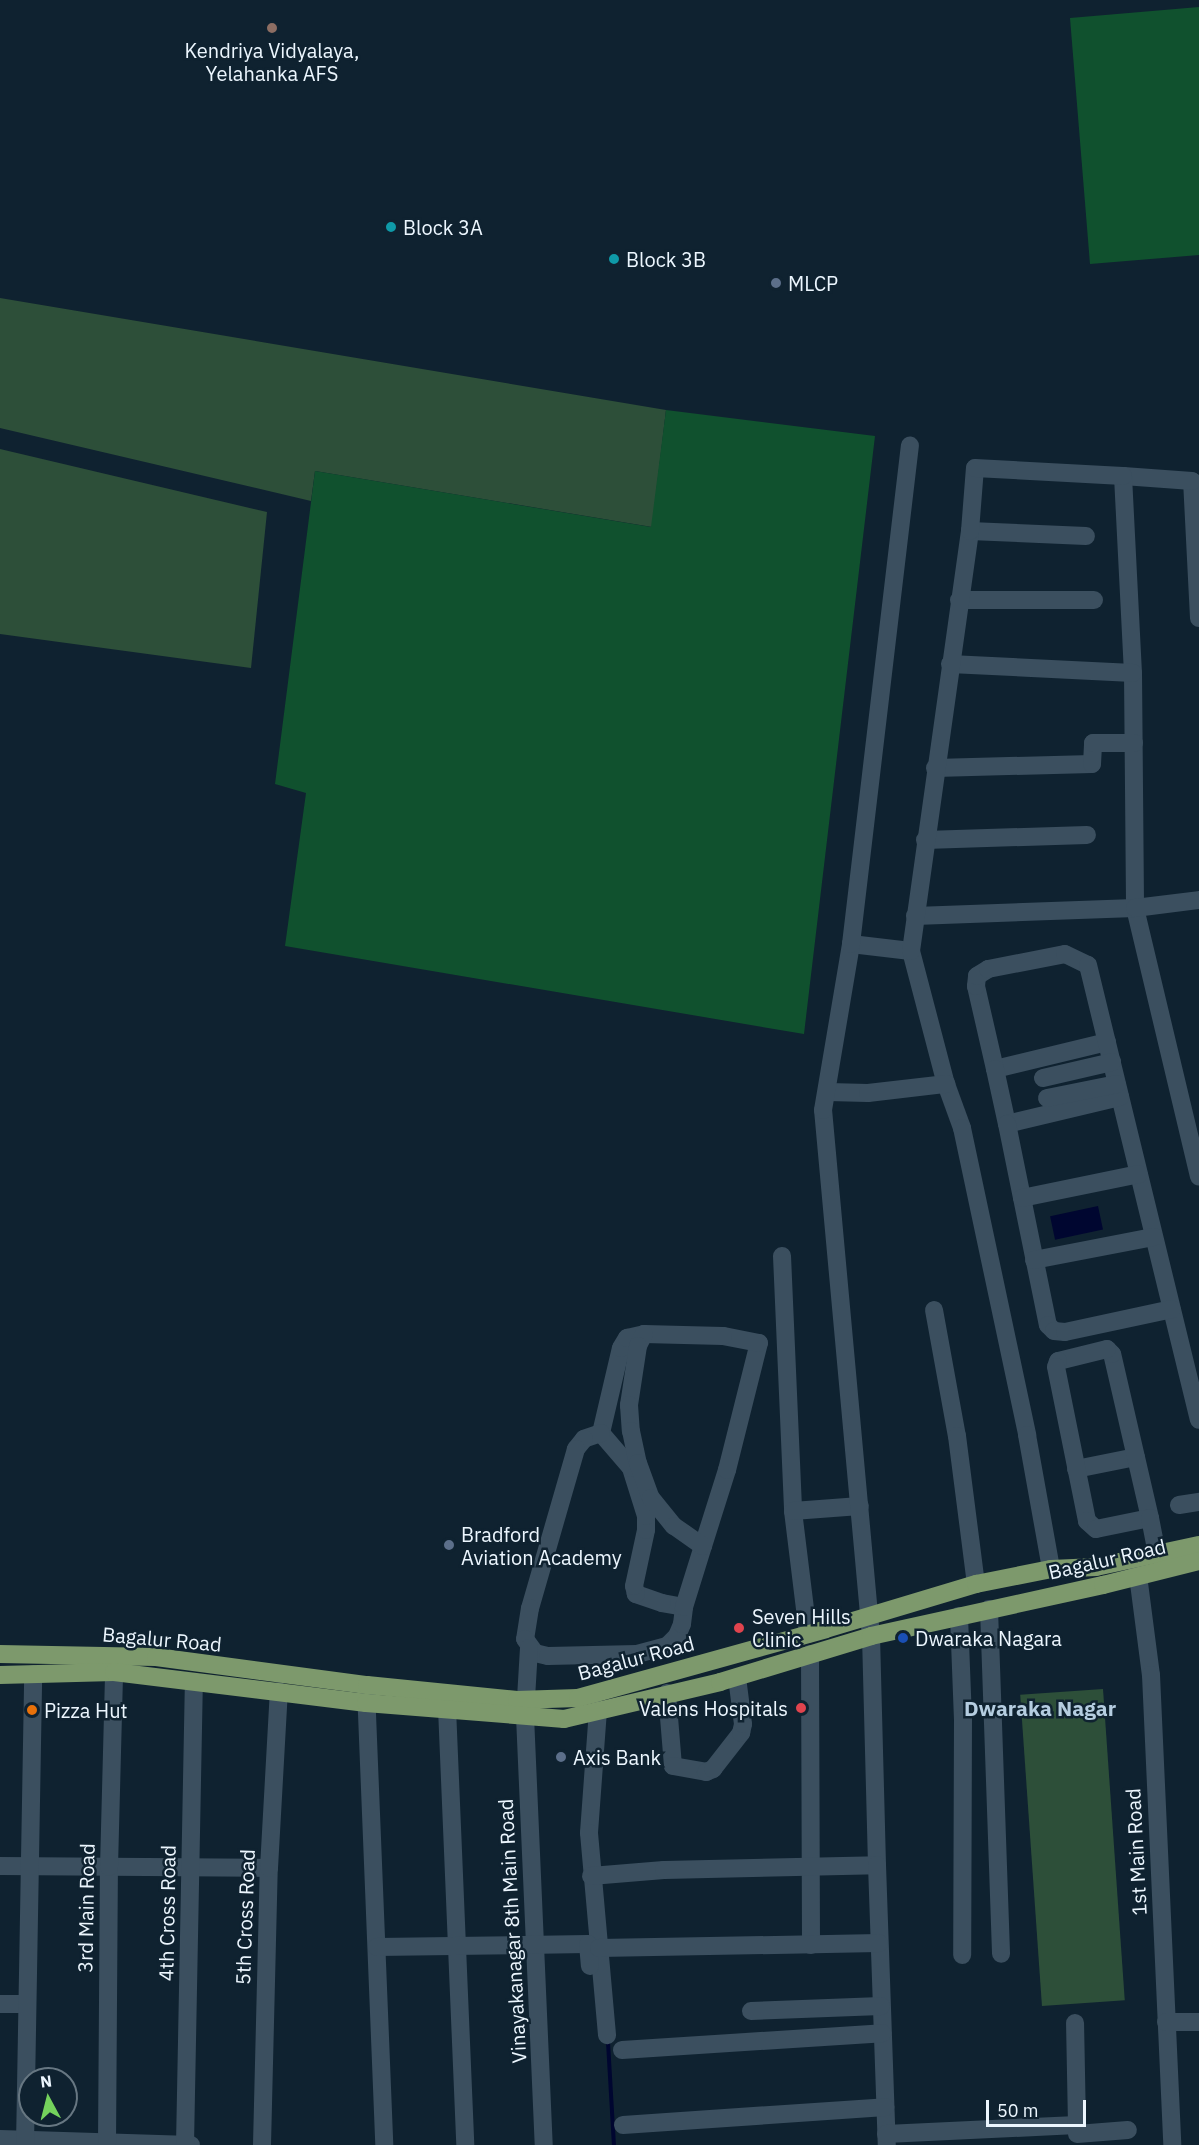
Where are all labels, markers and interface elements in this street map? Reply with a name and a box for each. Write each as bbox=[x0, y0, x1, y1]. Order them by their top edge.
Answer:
marker: Kendriya Vidyalaya, Yelahanka AFS bbox=[265, 21, 279, 35]
place label: Kendriya Vidyalaya, Yelahanka AFS bbox=[185, 38, 359, 85]
place label: Block 3A bbox=[403, 215, 483, 239]
marker: Block 3A bbox=[384, 220, 398, 234]
place label: Block 3B bbox=[626, 247, 706, 271]
marker: Block 3B bbox=[607, 252, 621, 266]
place label: MLCP bbox=[788, 271, 838, 295]
marker: MLCP bbox=[769, 276, 783, 290]
place label: Bradford Aviation Academy bbox=[461, 1522, 622, 1569]
street label: Bagalur Road bbox=[1046, 1534, 1168, 1584]
marker: Bradford Aviation Academy bbox=[442, 1538, 456, 1552]
place label: Seven Hills Clinic bbox=[752, 1604, 851, 1651]
marker: Seven Hills Clinic bbox=[730, 1619, 748, 1637]
street label: Bagalur Road bbox=[101, 1622, 223, 1656]
place label: Dwaraka Nagara bbox=[915, 1626, 1062, 1650]
street label: Bagalur Road bbox=[575, 1631, 697, 1685]
marker: Dwaraka Nagara bbox=[896, 1631, 910, 1645]
district label: Dwaraka Nagar bbox=[964, 1695, 1116, 1721]
place label: Valens Hospitals bbox=[639, 1696, 788, 1720]
place label: Pizza Hut bbox=[44, 1698, 128, 1722]
marker: Valens Hospitals bbox=[792, 1699, 810, 1717]
marker: Pizza Hut bbox=[25, 1703, 39, 1717]
place label: Axis Bank bbox=[573, 1745, 661, 1769]
marker: Axis Bank bbox=[554, 1750, 568, 1764]
street label: 1st Main Road bbox=[1121, 1788, 1151, 1916]
street label: Vinayakanagar 8th Main Road bbox=[493, 1798, 531, 2064]
street label: 3rd Main Road bbox=[73, 1843, 99, 1973]
street label: 4th Cross Road bbox=[154, 1845, 180, 1981]
street label: 5th Cross Road bbox=[231, 1849, 259, 1985]
north arrow bbox=[18, 2067, 78, 2127]
text: N bbox=[39, 2070, 53, 2092]
scale bar bbox=[989, 2088, 1090, 2126]
text: 50 m bbox=[997, 2099, 1039, 2122]

